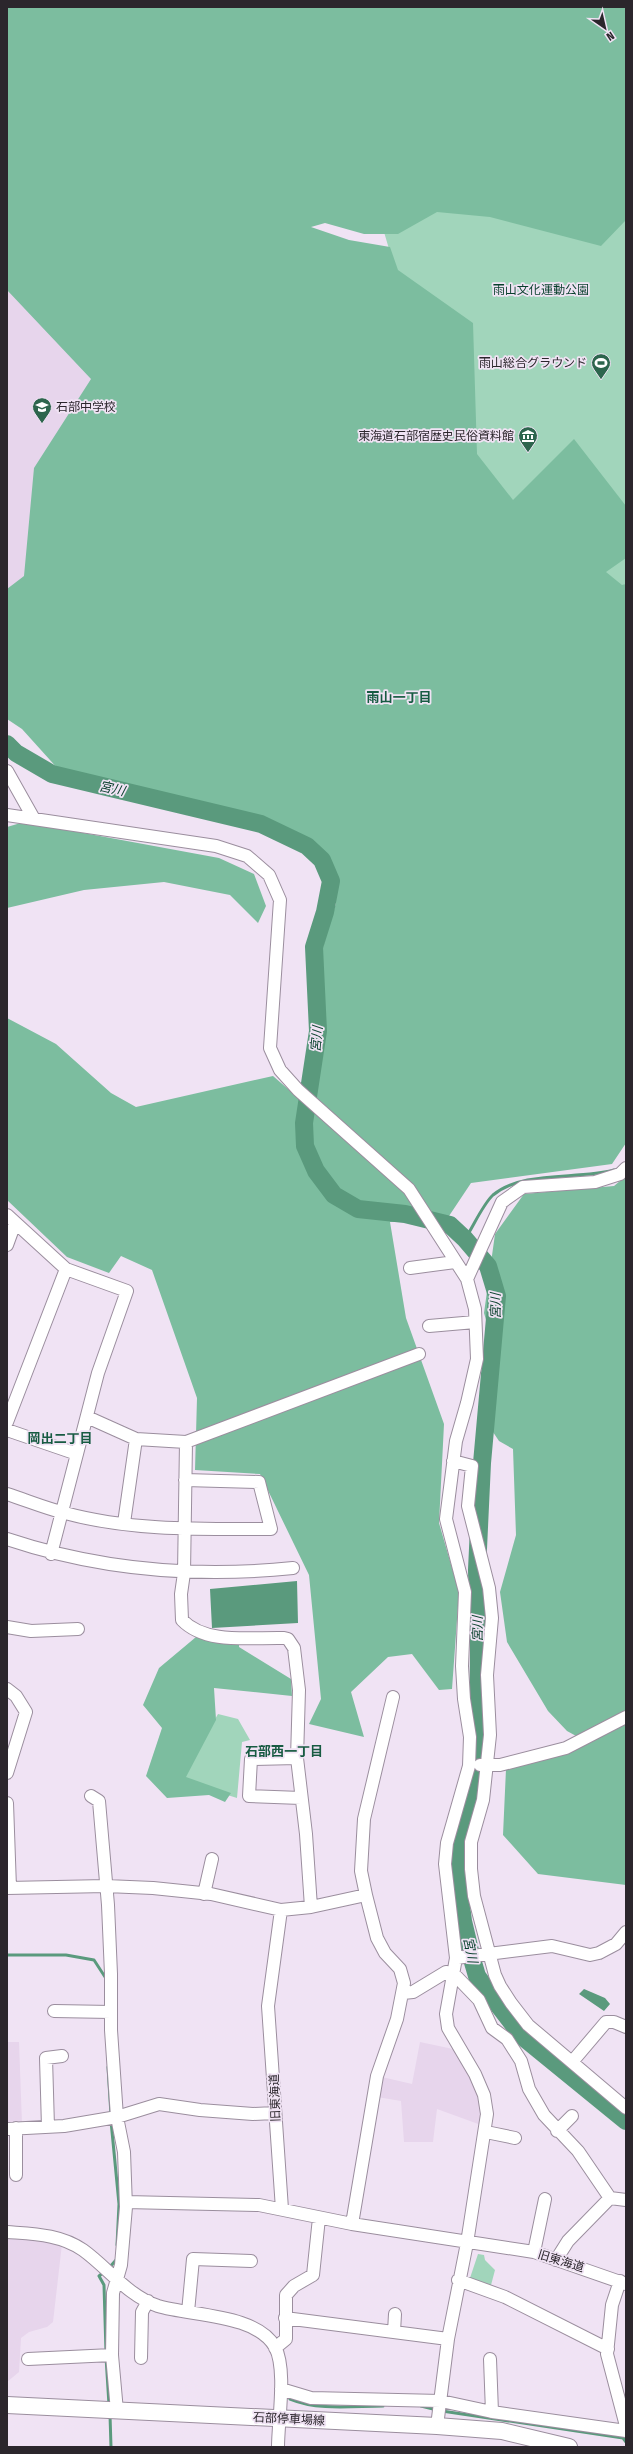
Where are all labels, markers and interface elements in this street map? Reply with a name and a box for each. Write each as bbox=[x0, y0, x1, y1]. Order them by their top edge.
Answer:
north arrow bbox=[585, 8, 625, 48]
text: N bbox=[604, 29, 617, 43]
park label: 雨山文化運動公園 bbox=[493, 283, 589, 297]
sports icon: 雨山総合グラウンド bbox=[590, 352, 612, 380]
place label: 雨山総合グラウンド bbox=[479, 356, 587, 370]
school or university icon: 石部中学校 bbox=[31, 396, 53, 424]
place label: 石部中学校 bbox=[56, 400, 116, 414]
museum icon: 東海道石部宿歴史民俗資料館 bbox=[517, 425, 539, 453]
place label: 東海道石部宿歴史民俗資料館 bbox=[358, 429, 514, 443]
district label: 雨山一丁目 bbox=[366, 690, 432, 705]
water label: 宮川 bbox=[98, 778, 128, 799]
water label: 宮川 bbox=[308, 1023, 325, 1053]
water label: 宮川 bbox=[488, 1291, 503, 1319]
district label: 岡出二丁目 bbox=[27, 1431, 93, 1446]
water label: 宮川 bbox=[470, 1614, 485, 1642]
district label: 石部西一丁目 bbox=[245, 1744, 323, 1759]
water label: 宮川 bbox=[460, 1936, 481, 1966]
street label: 旧東海道 bbox=[267, 2074, 283, 2122]
street label: 旧東海道 bbox=[536, 2247, 586, 2275]
street label: 石部停車場線 bbox=[253, 2410, 325, 2428]

